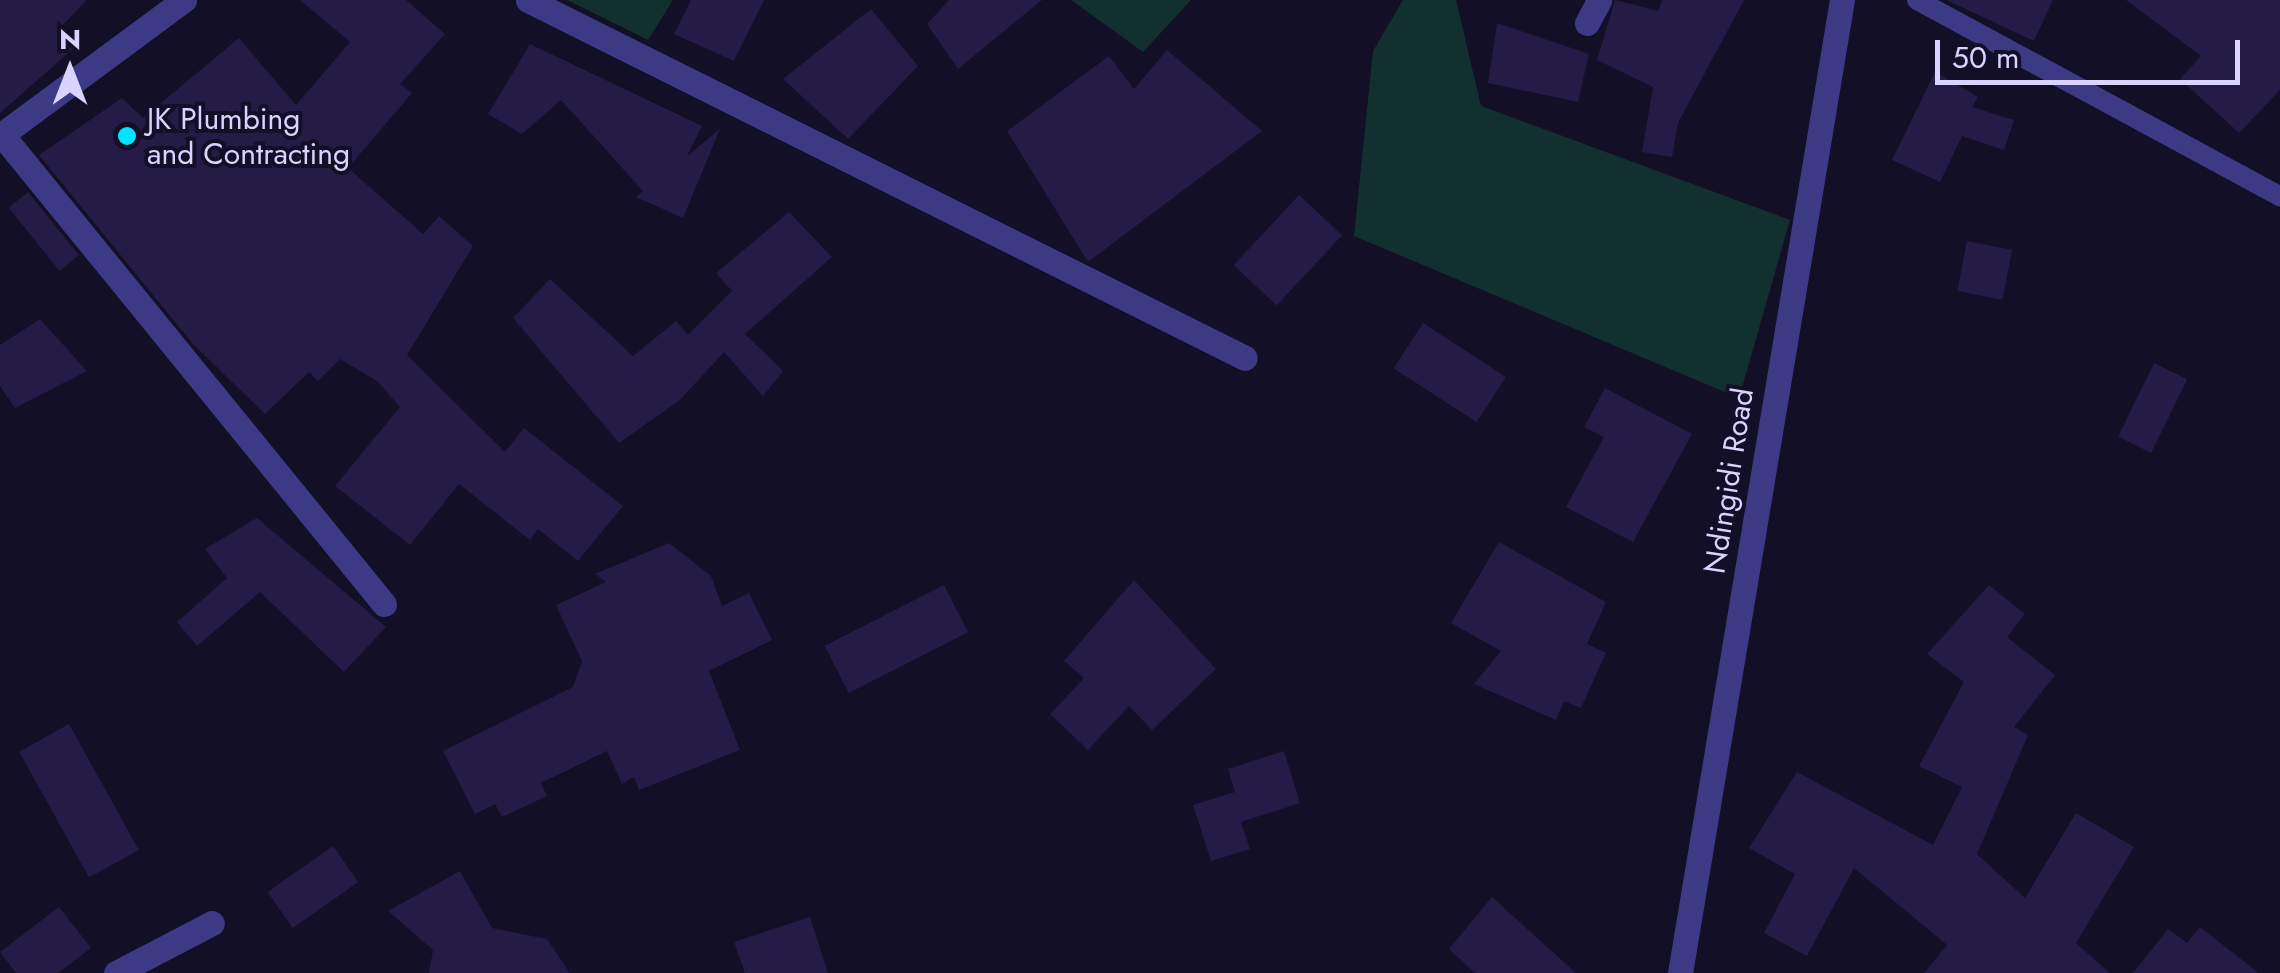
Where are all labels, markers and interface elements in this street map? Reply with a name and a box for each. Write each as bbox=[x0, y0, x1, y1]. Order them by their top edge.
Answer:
text: N bbox=[59, 19, 81, 60]
north arrow bbox=[20, 20, 120, 120]
scale bar bbox=[1940, 20, 2245, 82]
text: 50 m bbox=[1952, 36, 2019, 79]
place label: JK Plumbing and Contracting bbox=[147, 101, 350, 172]
marker: JK Plumbing and Contracting bbox=[116, 125, 138, 147]
street label: Ndingidi Road bbox=[1697, 386, 1761, 576]

